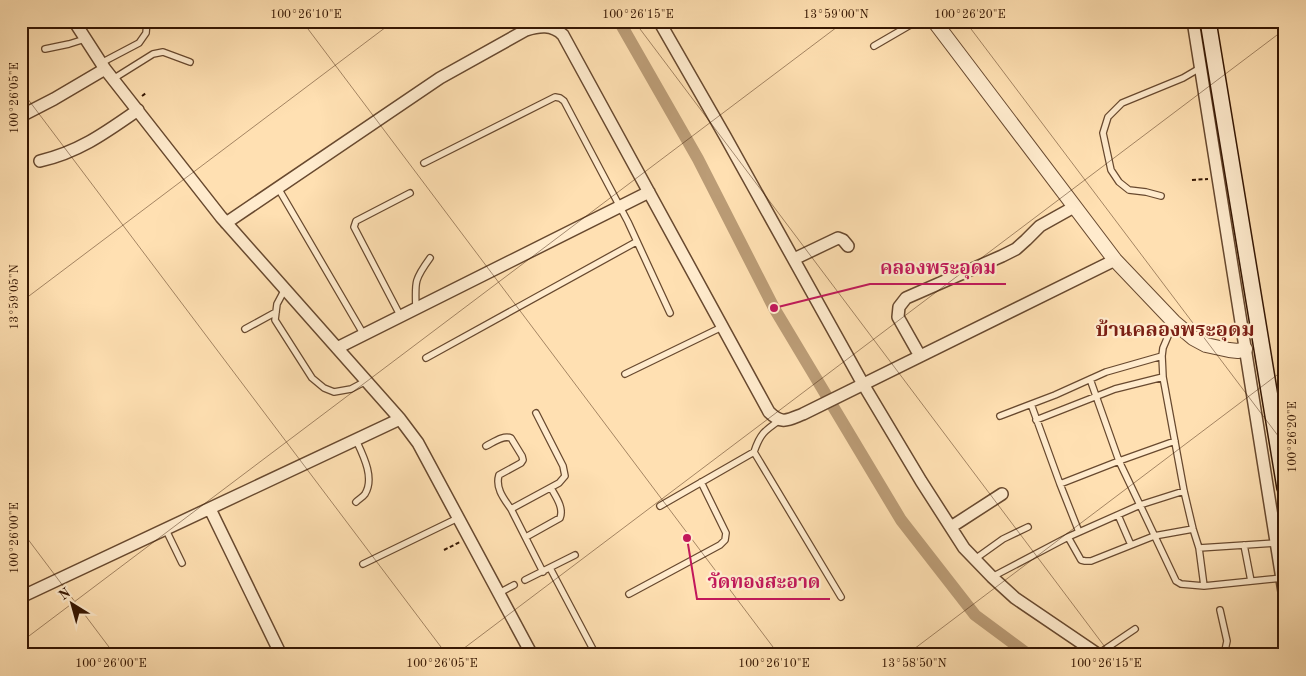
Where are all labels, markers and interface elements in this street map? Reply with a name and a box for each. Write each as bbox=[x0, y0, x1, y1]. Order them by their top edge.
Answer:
text: 100°26'15"E bbox=[602, 8, 674, 21]
text: 13°59'00"N bbox=[803, 8, 869, 21]
text: 100°26'10"E bbox=[270, 9, 342, 21]
text: 100°26'20"E bbox=[934, 9, 1006, 21]
text: 100°26'05"E bbox=[8, 62, 21, 134]
callout: คลองพระอุดม bbox=[870, 250, 1006, 284]
text: คลองพระอุดม bbox=[880, 260, 996, 280]
text: 13°59'05"N bbox=[8, 264, 21, 330]
district label: บ้านคลองพระอุดม bbox=[1095, 319, 1255, 342]
text: 100°26'20"E bbox=[1287, 401, 1299, 473]
text: 100°26'00"E bbox=[9, 502, 21, 574]
callout: วัดทองสะอาด bbox=[697, 565, 830, 599]
text: วัดทองสะอาด bbox=[708, 572, 820, 593]
north arrow bbox=[48, 578, 98, 628]
text: N bbox=[56, 585, 74, 603]
text: 100°26'05"E bbox=[406, 657, 478, 670]
text: 13°58'50"N bbox=[881, 657, 947, 670]
text: 100°26'15"E bbox=[1070, 657, 1142, 670]
text: 100°26'00"E bbox=[75, 658, 147, 670]
text: 100°26'10"E bbox=[738, 658, 810, 670]

